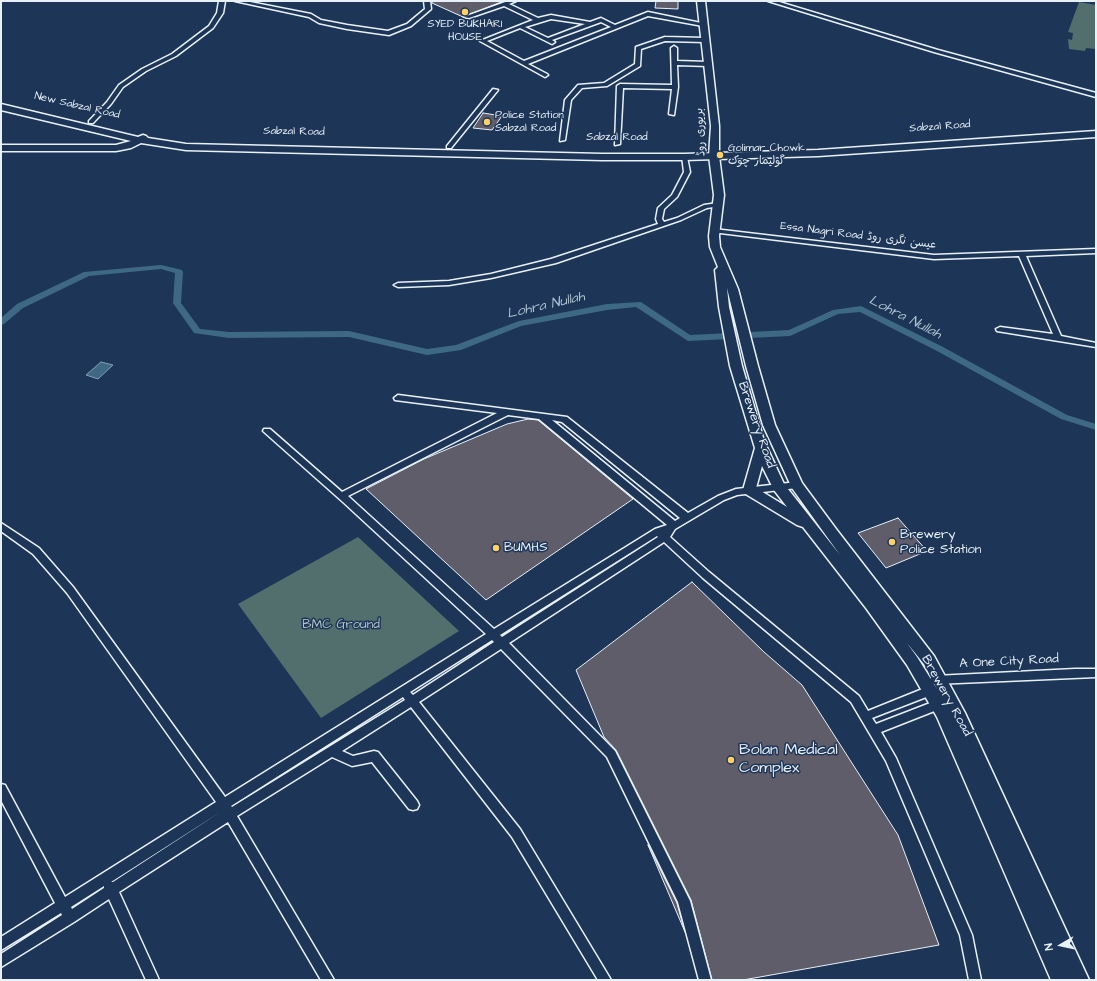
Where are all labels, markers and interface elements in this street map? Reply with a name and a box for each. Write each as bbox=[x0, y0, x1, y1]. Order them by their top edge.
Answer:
marker: SYED BUKHARI HOUSE bbox=[460, 7, 470, 17]
place label: SYED BUKHARI HOUSE bbox=[428, 18, 502, 44]
street label: New Sabzal Road bbox=[33, 90, 121, 122]
street label: بریوری روڈ bbox=[693, 108, 709, 156]
place label: Police Station Sabzal Road bbox=[495, 109, 564, 135]
marker: Police Station Sabzal Road bbox=[482, 117, 492, 127]
street label: Sabzal Road bbox=[909, 118, 971, 136]
street label: Sabzal Road bbox=[263, 125, 325, 139]
street label: Sabzal Road bbox=[586, 131, 648, 145]
place label: Golimar Chowk گولیمار چوک bbox=[728, 142, 805, 168]
marker: Golimar Chowk گولیمار چوک bbox=[715, 150, 725, 160]
street label: Essa Nagri Road عیسیٰ نگری روڈ bbox=[779, 220, 937, 252]
water label: Lohra Nullah bbox=[505, 289, 587, 323]
water label: Lohra Nullah bbox=[866, 293, 944, 343]
street label: Brewery Road bbox=[734, 380, 778, 470]
place label: Brewery Police Station bbox=[900, 527, 981, 558]
marker: Brewery Police Station bbox=[887, 537, 897, 547]
place label: BUMHS bbox=[504, 540, 548, 556]
marker: BUMHS bbox=[491, 543, 501, 553]
park label: BMC Ground bbox=[302, 617, 380, 633]
street label: A One City Road bbox=[959, 652, 1059, 672]
street label: Brewery Road bbox=[917, 653, 975, 739]
place label: Bolan Medical Complex bbox=[739, 741, 838, 779]
marker: Bolan Medical Complex bbox=[726, 755, 736, 765]
north arrow bbox=[1041, 925, 1081, 965]
text: N bbox=[1041, 942, 1057, 952]

